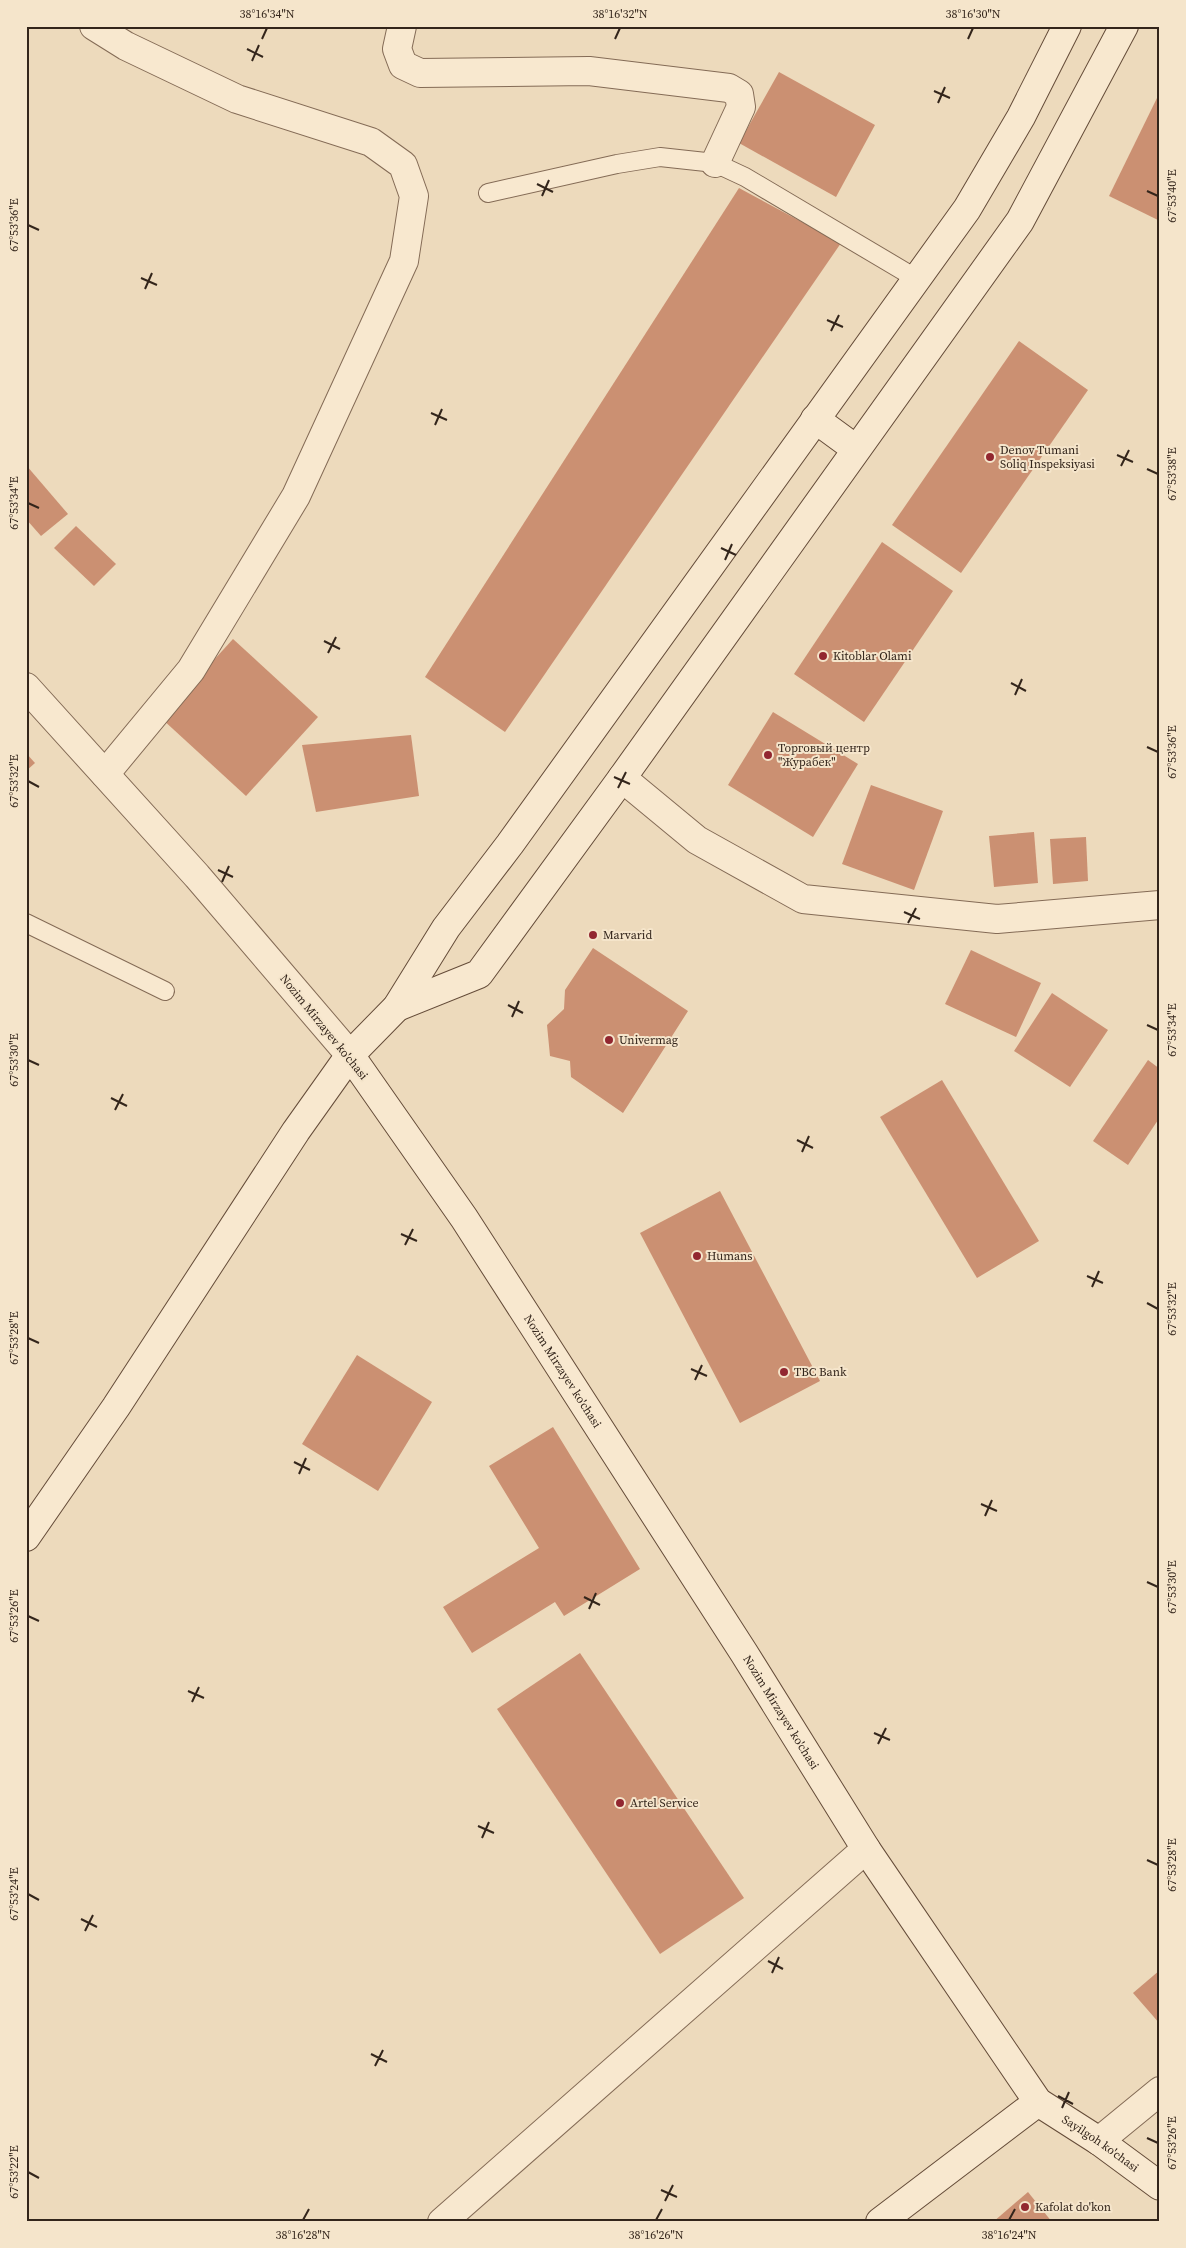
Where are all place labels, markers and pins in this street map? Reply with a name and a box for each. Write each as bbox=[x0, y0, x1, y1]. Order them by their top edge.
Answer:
place label: Denov Tumani Soliq Inspeksiyasi bbox=[1000, 442, 1095, 472]
marker: Denov Tumani Soliq Inspeksiyasi bbox=[984, 451, 996, 463]
place label: Kitoblar Olami bbox=[833, 648, 912, 664]
marker: Kitoblar Olami bbox=[817, 650, 829, 662]
place label: Торговый центр "Журабек" bbox=[778, 740, 870, 770]
marker: Торговый центр "Журабек" bbox=[762, 749, 774, 761]
place label: Marvarid bbox=[603, 927, 652, 943]
marker: Marvarid bbox=[587, 929, 599, 941]
place label: Univermag bbox=[619, 1032, 678, 1048]
marker: Univermag bbox=[603, 1034, 615, 1046]
place label: Humans bbox=[707, 1248, 753, 1264]
marker: Humans bbox=[691, 1250, 703, 1262]
place label: TBC Bank bbox=[794, 1364, 847, 1380]
marker: TBC Bank bbox=[778, 1366, 790, 1378]
place label: Artel Service bbox=[630, 1795, 699, 1811]
marker: Artel Service bbox=[614, 1797, 626, 1809]
place label: Kafolat do'kon bbox=[1035, 2199, 1111, 2215]
marker: Kafolat do'kon bbox=[1019, 2201, 1031, 2213]

